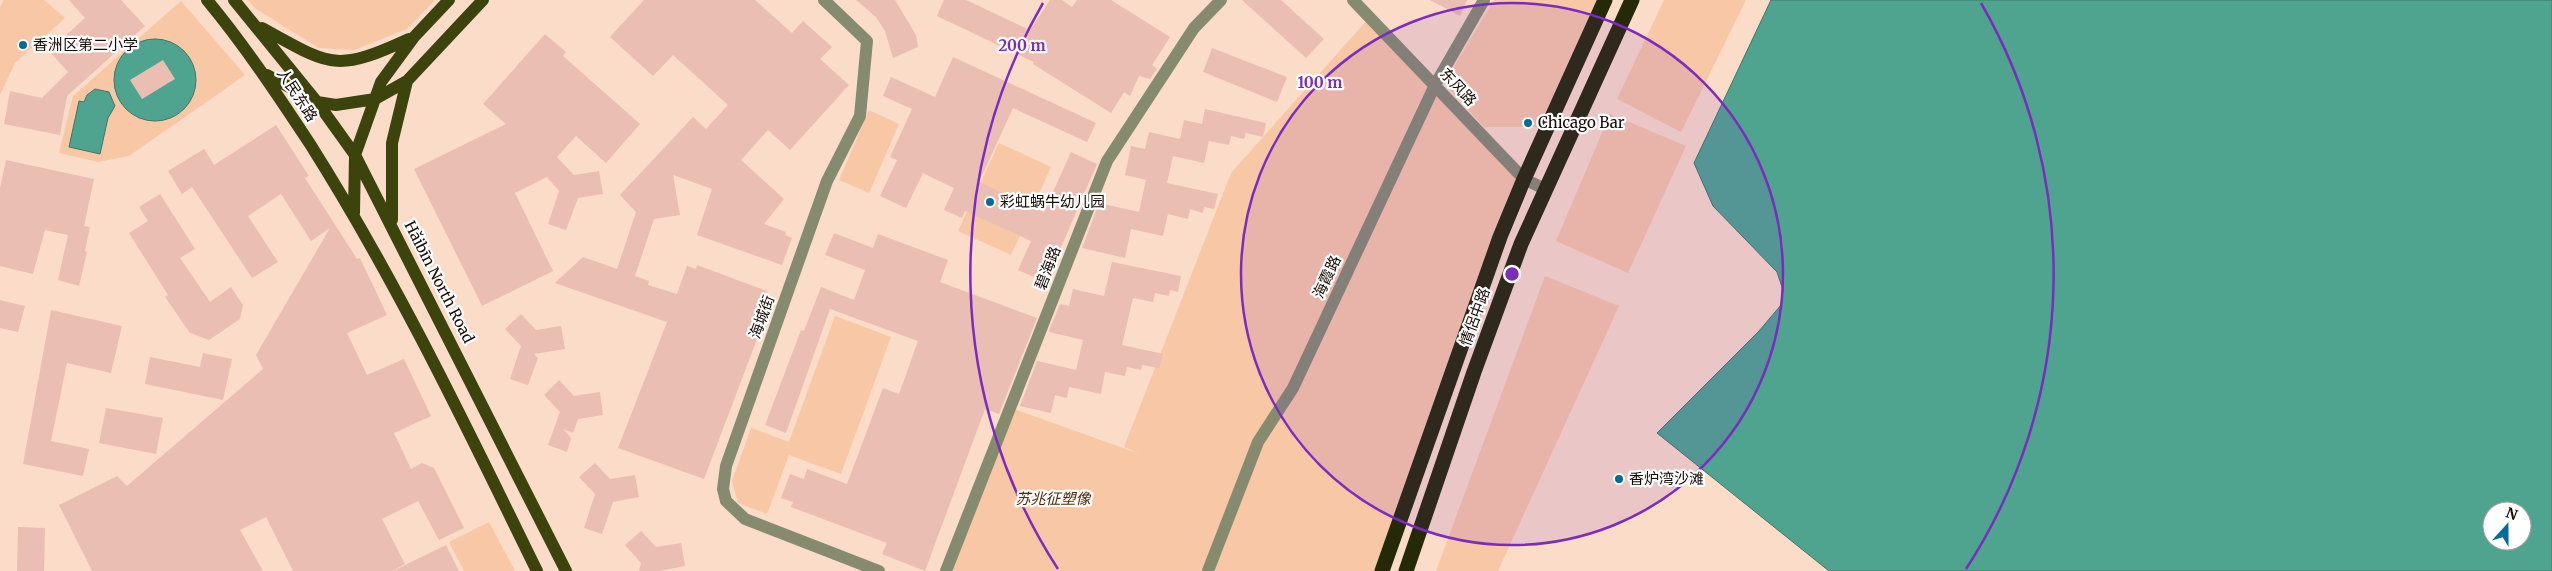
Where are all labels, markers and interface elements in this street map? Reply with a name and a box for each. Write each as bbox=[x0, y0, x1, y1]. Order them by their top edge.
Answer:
place label: 香洲区第二小学 bbox=[33, 35, 138, 54]
text: 200 m bbox=[998, 36, 1046, 55]
marker: 香洲区第二小学 bbox=[17, 39, 29, 51]
street label: 人民东路 bbox=[273, 64, 322, 125]
street label: 东风路 bbox=[1436, 64, 1481, 110]
text: 100 m bbox=[1298, 73, 1342, 92]
place label: Chicago Bar bbox=[1538, 113, 1625, 132]
marker: Chicago Bar bbox=[1522, 117, 1534, 129]
place label: 彩虹蜗牛幼儿园 bbox=[1000, 192, 1105, 211]
marker: 彩虹蜗牛幼儿园 bbox=[984, 196, 996, 208]
street label: Hǎibīn North Road bbox=[400, 218, 478, 346]
street label: 碧海路 bbox=[1031, 243, 1064, 292]
street label: 海霞路 bbox=[1308, 252, 1345, 301]
centre of rings bbox=[1503, 265, 1521, 283]
street label: 情侶中路 bbox=[1455, 285, 1494, 348]
street label: 海城街 bbox=[745, 292, 778, 341]
place label: 香炉湾沙滩 bbox=[1629, 469, 1704, 488]
marker: 香炉湾沙滩 bbox=[1613, 473, 1625, 485]
park label: 苏兆征塑像 bbox=[1015, 489, 1091, 508]
north arrow bbox=[2482, 501, 2532, 551]
text: N bbox=[2503, 503, 2520, 524]

